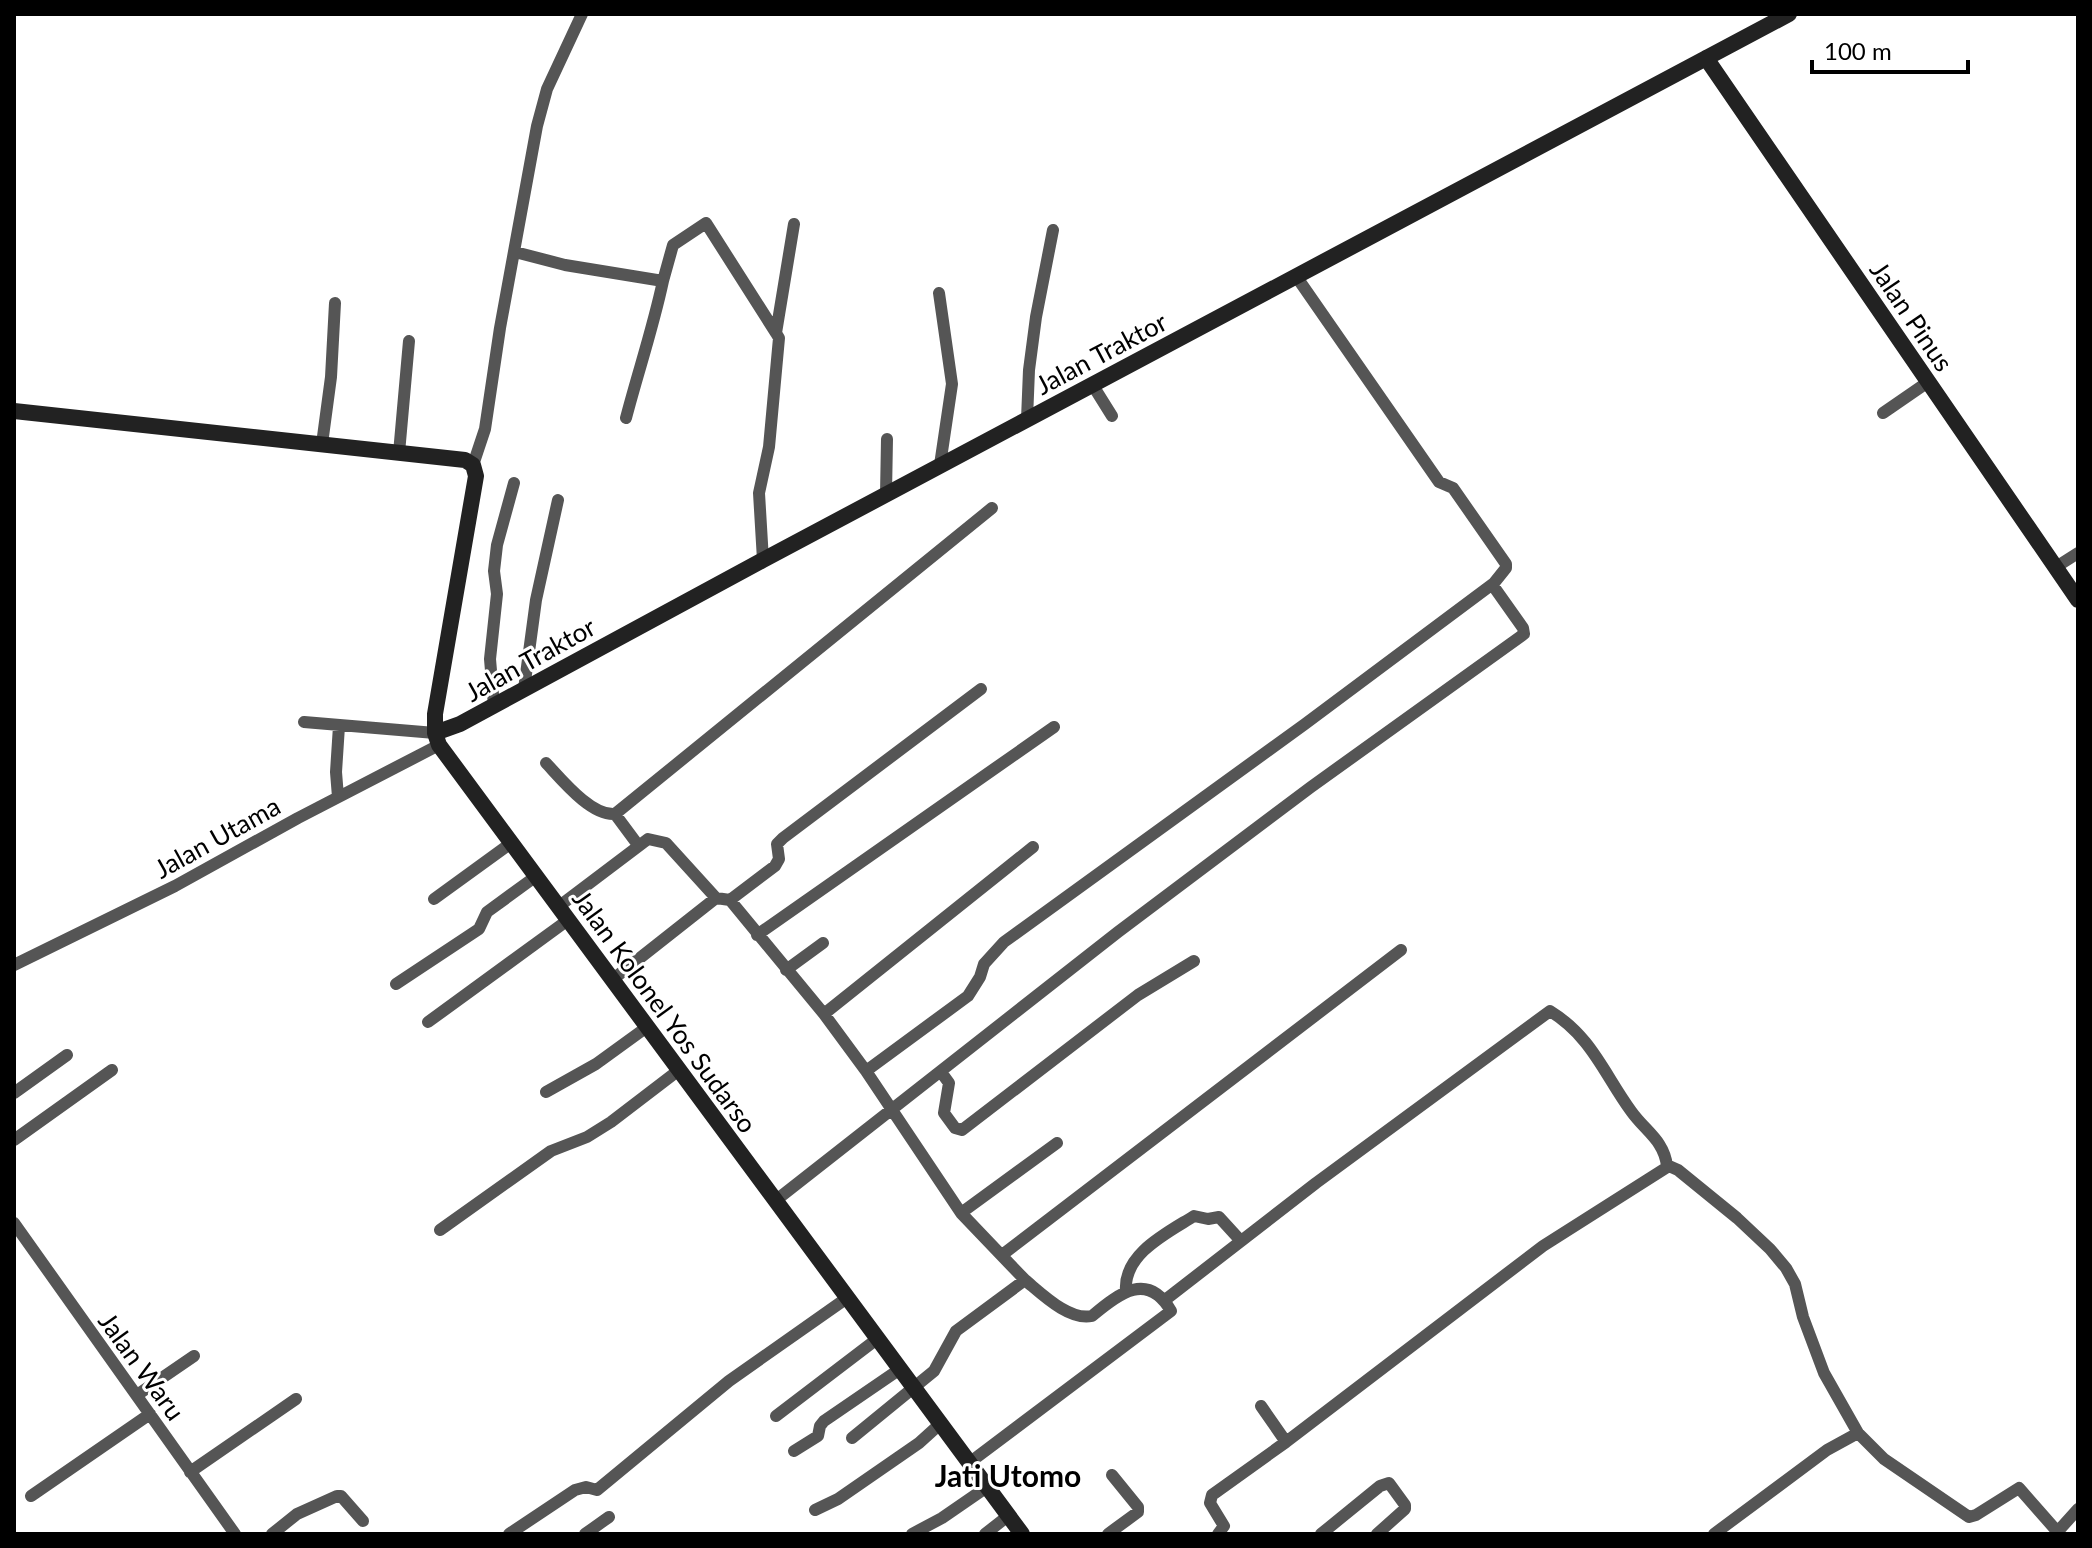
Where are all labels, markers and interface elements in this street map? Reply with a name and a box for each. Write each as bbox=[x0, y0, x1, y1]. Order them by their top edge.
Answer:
scale bar bbox=[1812, 24, 1968, 74]
text: 100 m bbox=[1824, 36, 1892, 65]
street label: Jalan Pinus bbox=[1864, 255, 1960, 377]
street label: Jalan Traktor bbox=[1030, 305, 1173, 401]
street label: Jalan Traktor bbox=[459, 610, 601, 708]
street label: Jalan Utama bbox=[148, 789, 286, 885]
street label: Jalan Kolonel Yos Sudarso bbox=[566, 883, 764, 1139]
street label: Jalan Waru bbox=[92, 1306, 192, 1426]
district label: Jati Utomo bbox=[935, 1457, 1081, 1493]

